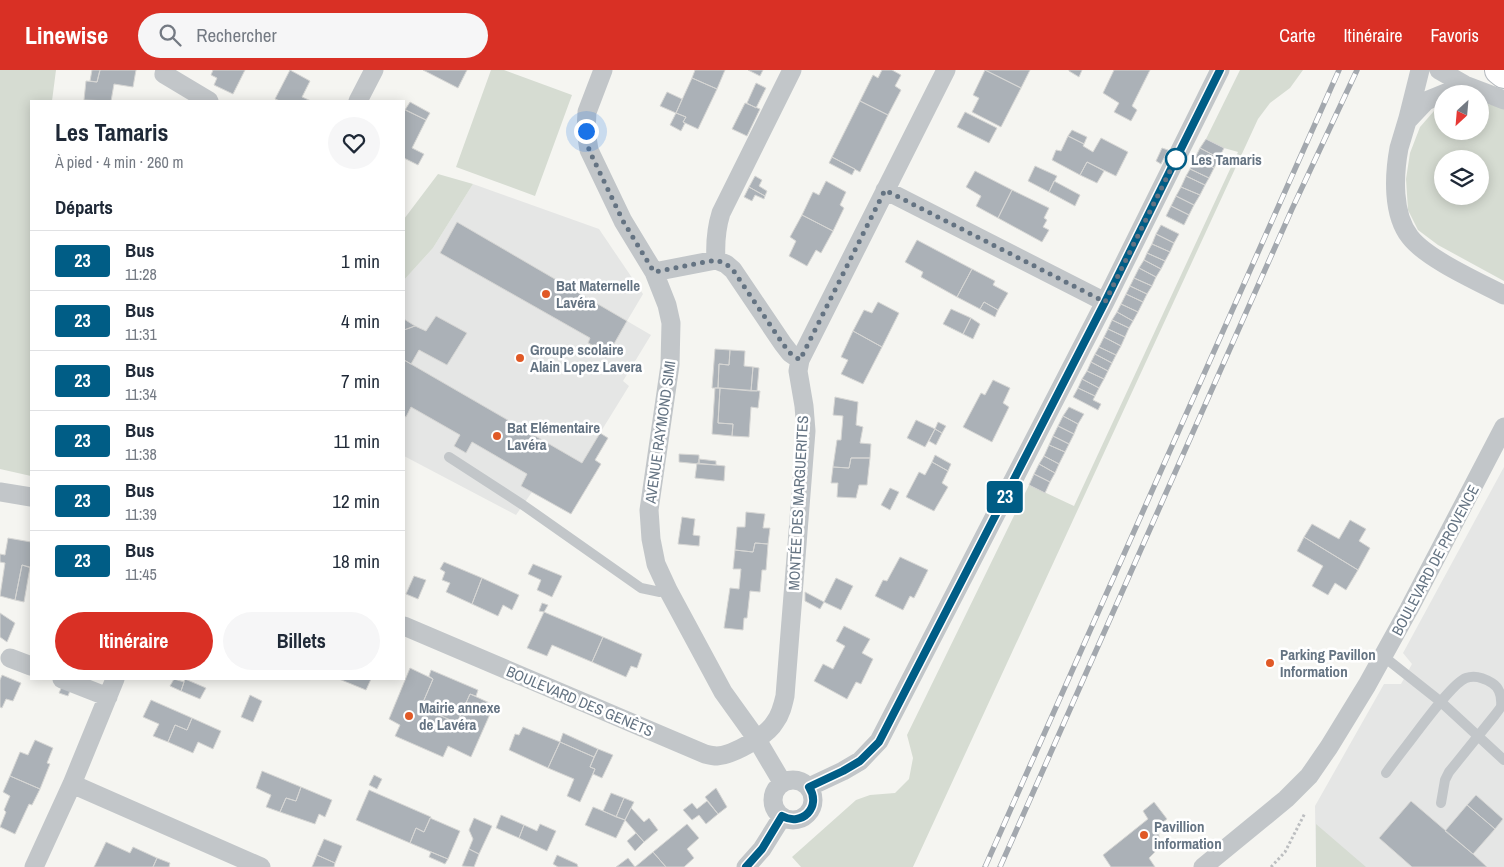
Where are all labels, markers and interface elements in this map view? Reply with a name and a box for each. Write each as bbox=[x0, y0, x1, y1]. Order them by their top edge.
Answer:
search box bbox=[138, 13, 488, 58]
text: Linewise bbox=[25, 19, 108, 51]
icon: search bbox=[156, 21, 184, 49]
text: Rechercher bbox=[196, 22, 277, 48]
text: Carte bbox=[1279, 23, 1315, 48]
text: Itinéraire bbox=[1343, 23, 1403, 48]
text: Favoris bbox=[1431, 23, 1479, 48]
north arrow bbox=[1434, 85, 1489, 140]
map controls bbox=[1434, 85, 1489, 205]
text: Les Tamaris bbox=[55, 116, 168, 148]
button: heart bbox=[328, 117, 380, 169]
your location bbox=[574, 119, 599, 144]
marker: Les Tamaris bbox=[1165, 148, 1187, 170]
place label: Les Tamaris bbox=[1191, 149, 1262, 170]
button: layers bbox=[1434, 150, 1489, 205]
text: À pied · 4 min · 260 m bbox=[55, 151, 183, 173]
text: Départs bbox=[55, 194, 113, 220]
text: Bus bbox=[125, 237, 154, 263]
text: 23 bbox=[74, 248, 91, 273]
text: 1 min bbox=[341, 248, 380, 274]
text: 11:28 bbox=[125, 263, 157, 285]
place label: Bat Maternelle Lavéra bbox=[556, 275, 640, 313]
marker: Bat Maternelle Lavéra bbox=[540, 288, 552, 300]
text: Bus bbox=[125, 297, 154, 323]
text: 23 bbox=[74, 308, 91, 333]
text: 4 min bbox=[341, 308, 380, 334]
text: 11:31 bbox=[125, 323, 157, 345]
place label: Groupe scolaire Alain Lopez Lavera bbox=[530, 339, 642, 377]
marker: Groupe scolaire Alain Lopez Lavera bbox=[514, 352, 526, 364]
text: Bus bbox=[125, 357, 154, 383]
street label: AVENUE RAYMOND SIMI bbox=[639, 359, 680, 506]
text: 23 bbox=[74, 368, 91, 393]
text: 7 min bbox=[341, 368, 380, 394]
text: 11:34 bbox=[125, 383, 157, 405]
street label: MONTÉE DES MARGUERITES bbox=[783, 415, 813, 591]
text: Bus bbox=[125, 417, 154, 443]
place label: Bat Elémentaire Lavéra bbox=[507, 417, 600, 455]
text: 23 bbox=[74, 428, 91, 453]
text: 11 min bbox=[334, 428, 380, 454]
marker: Bat Elémentaire Lavéra bbox=[491, 430, 503, 442]
text: 11:38 bbox=[125, 443, 157, 465]
text: Bus bbox=[125, 477, 154, 503]
line badge: 23 bbox=[982, 481, 1028, 513]
street label: BOULEVARD DE PROVENCE bbox=[1386, 481, 1484, 639]
text: 23 bbox=[997, 484, 1013, 509]
text: 23 bbox=[74, 488, 91, 513]
text: 12 min bbox=[332, 488, 380, 514]
text: 11:39 bbox=[125, 503, 157, 525]
text: Bus bbox=[125, 537, 154, 563]
text: 23 bbox=[74, 548, 91, 573]
text: 18 min bbox=[332, 548, 380, 574]
text: 11:45 bbox=[125, 563, 157, 585]
button: Itinéraire bbox=[55, 612, 213, 670]
button: Billets bbox=[223, 612, 380, 670]
place label: Parking Pavillon Information bbox=[1280, 644, 1376, 682]
marker: Parking Pavillon Information bbox=[1264, 657, 1276, 669]
street label: BOULEVARD DES GENÊTS bbox=[503, 661, 657, 741]
place label: Mairie annexe de Lavéra bbox=[419, 697, 501, 735]
marker: Mairie annexe de Lavéra bbox=[403, 710, 415, 722]
place label: Pavillion information bbox=[1154, 816, 1222, 854]
marker: Pavillion information bbox=[1138, 829, 1150, 841]

